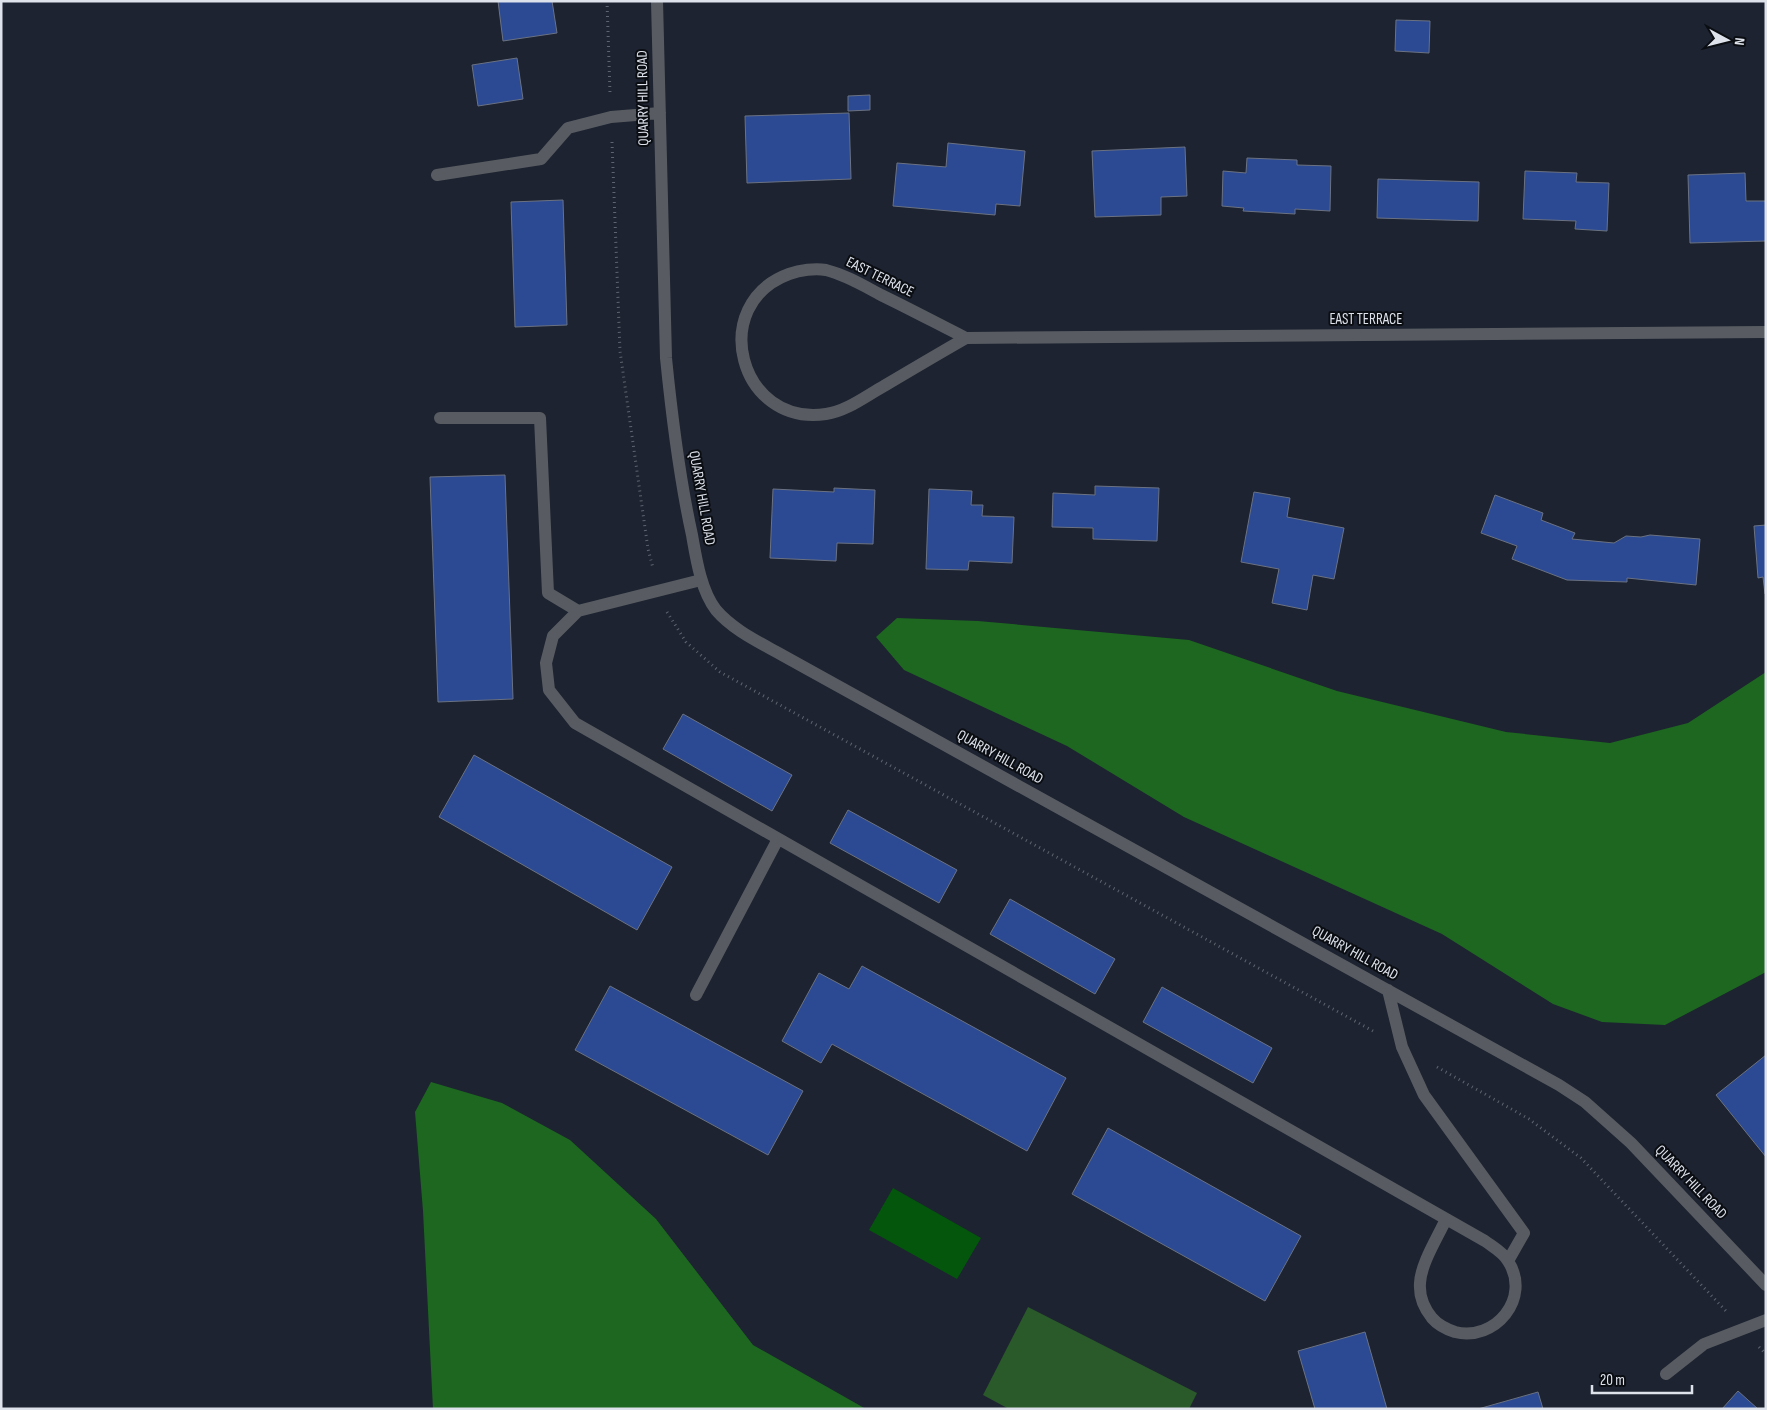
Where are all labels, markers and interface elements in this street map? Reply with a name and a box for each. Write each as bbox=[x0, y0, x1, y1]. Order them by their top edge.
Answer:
north arrow bbox=[1702, 15, 1752, 65]
text: N bbox=[1731, 37, 1748, 46]
street label: QUARRY HILL ROAD bbox=[633, 50, 653, 146]
street label: EAST TERRACE bbox=[843, 252, 917, 302]
street label: EAST TERRACE bbox=[1329, 310, 1403, 329]
street label: QUARRY HILL ROAD bbox=[684, 449, 720, 547]
street label: QUARRY HILL ROAD bbox=[954, 726, 1046, 788]
street label: QUARRY HILL ROAD bbox=[1309, 922, 1401, 984]
street label: QUARRY HILL ROAD bbox=[1651, 1141, 1731, 1223]
scale bar bbox=[1592, 1362, 1692, 1394]
text: 20 m bbox=[1600, 1371, 1625, 1390]

